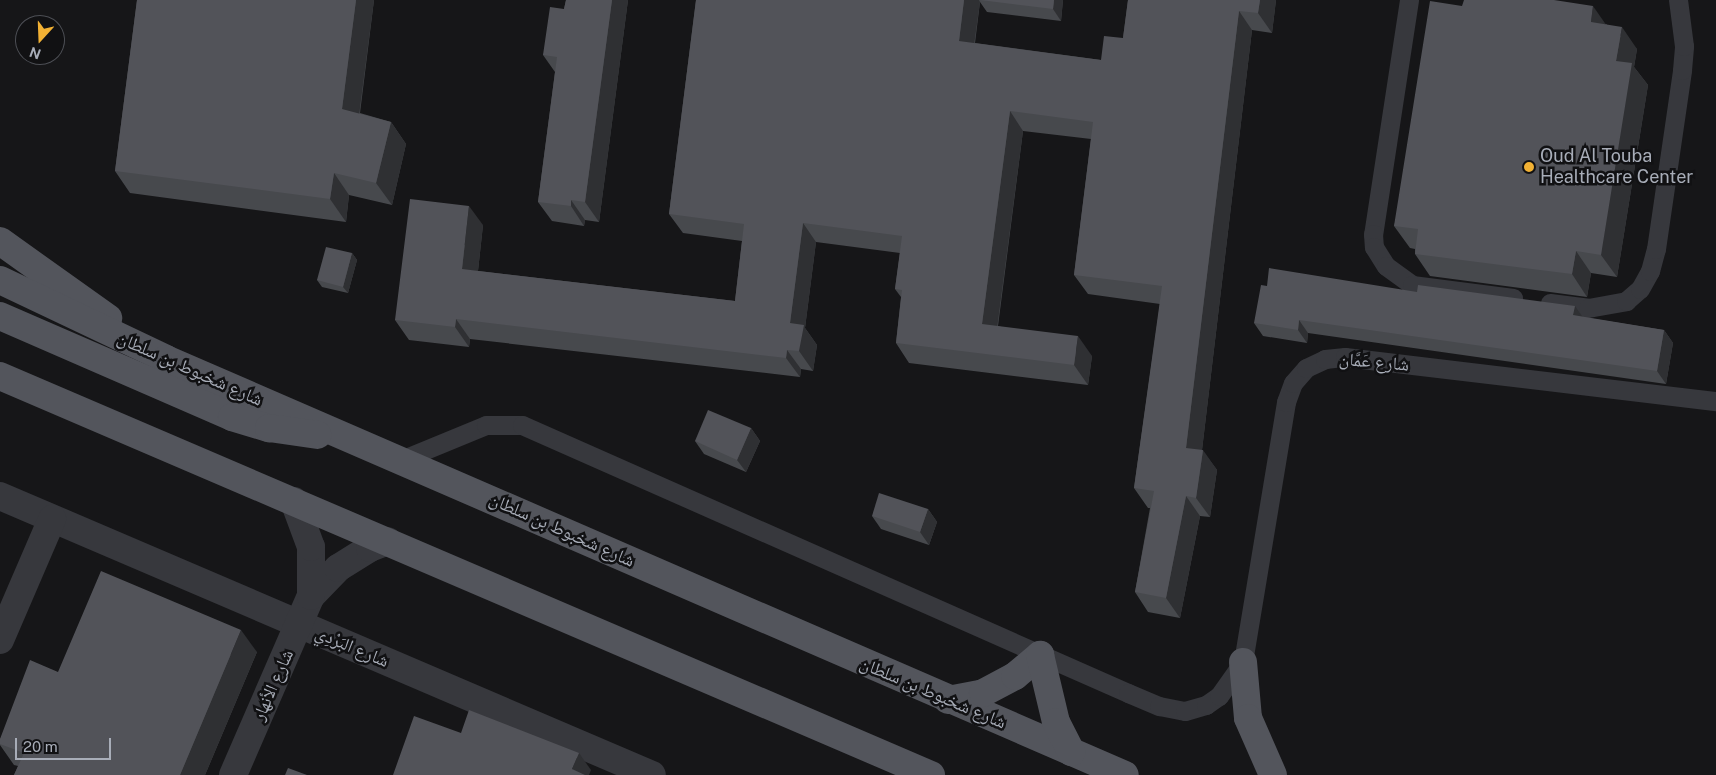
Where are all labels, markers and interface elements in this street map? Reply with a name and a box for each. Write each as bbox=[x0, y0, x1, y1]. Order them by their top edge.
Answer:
north arrow bbox=[15, 15, 65, 65]
text: N bbox=[27, 44, 43, 63]
place label: Oud Al Touba Healthcare Center bbox=[1540, 146, 1693, 188]
marker: Oud Al Touba Healthcare Center bbox=[1522, 160, 1536, 174]
street label: شارع شخبوط بن سلطان bbox=[114, 327, 266, 411]
street label: شارع عَمَّان bbox=[1338, 348, 1410, 376]
street label: شارع شخبوط بن سلطان bbox=[486, 488, 638, 572]
street label: شارع البَرْدِي bbox=[312, 622, 392, 672]
street label: شارع الأنهار bbox=[248, 646, 298, 724]
street label: شارع شخبوط بن سلطان bbox=[857, 652, 1009, 734]
scale bar bbox=[18, 728, 114, 760]
text: 20 m bbox=[23, 738, 58, 755]

